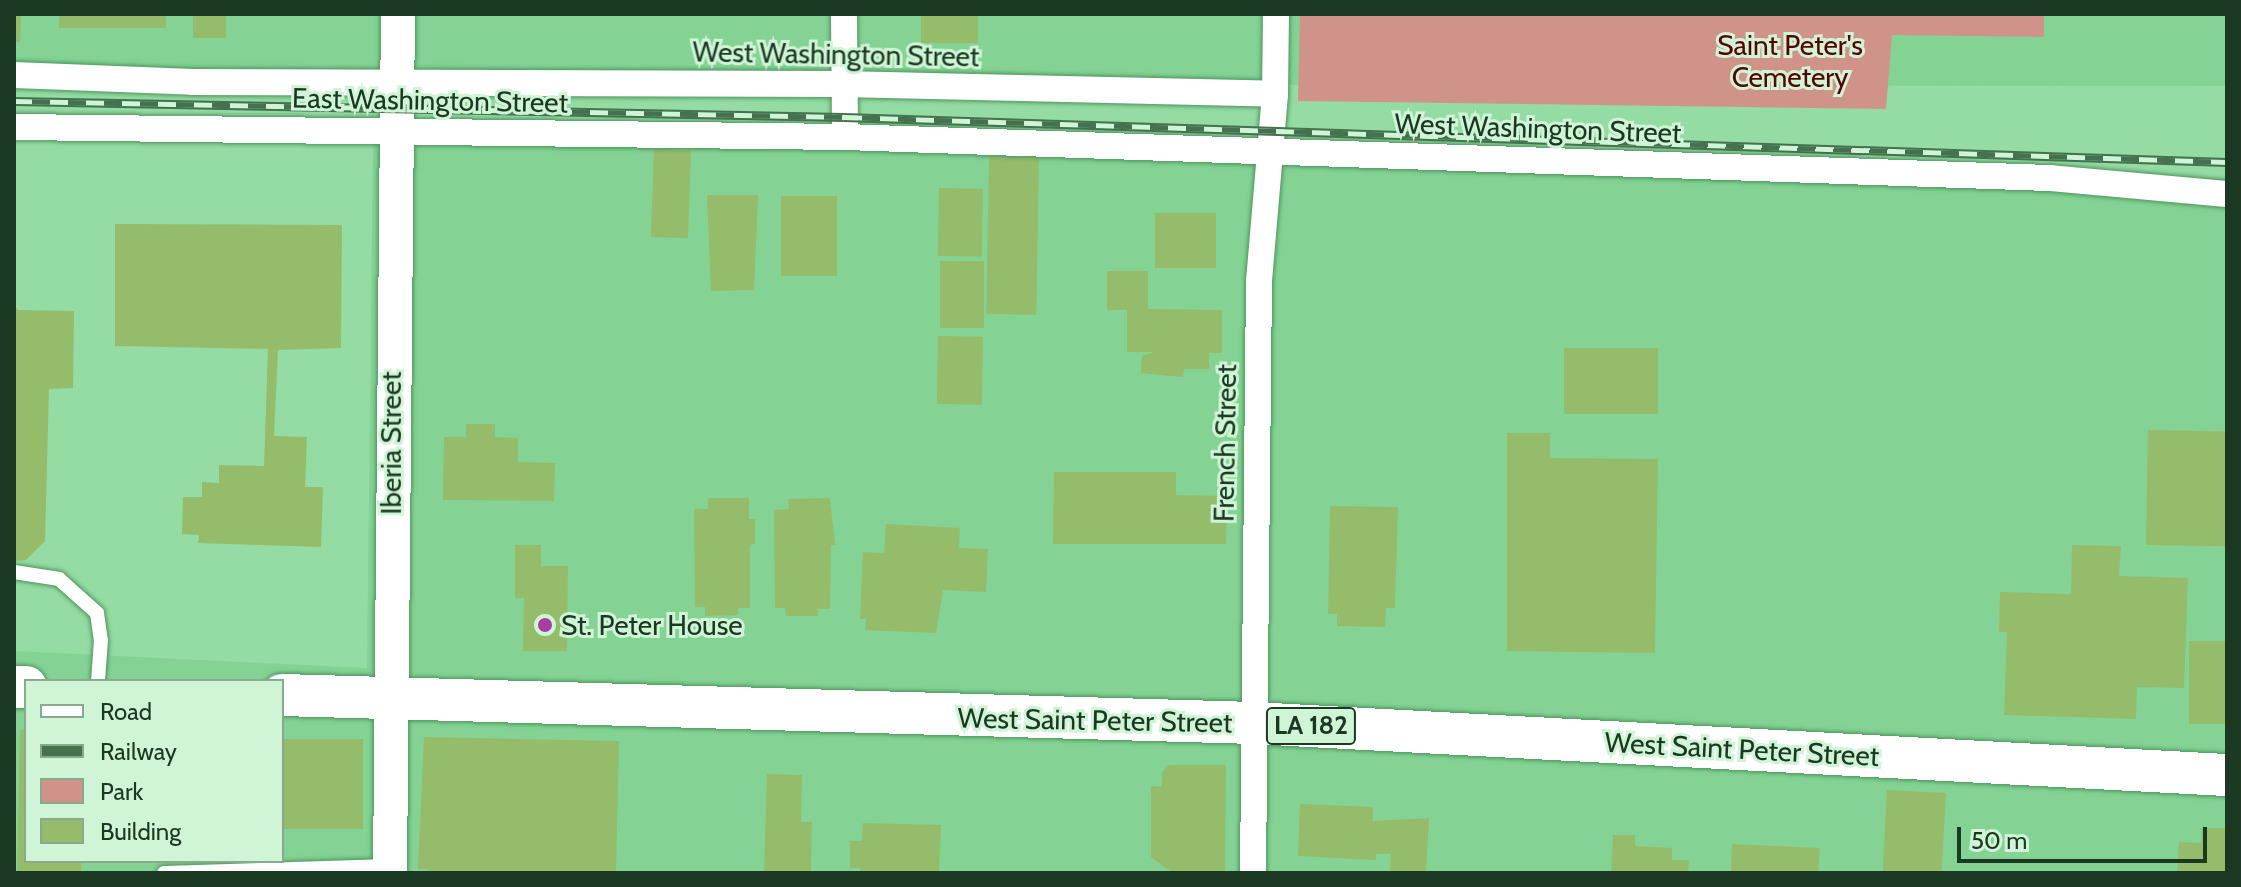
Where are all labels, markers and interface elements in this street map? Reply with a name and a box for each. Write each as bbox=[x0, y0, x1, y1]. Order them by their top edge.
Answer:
park label: Saint Peter's Cemetery bbox=[1717, 28, 1863, 94]
street label: West Washington Street bbox=[692, 35, 980, 73]
street label: East Washington Street bbox=[292, 81, 568, 119]
street label: West Washington Street bbox=[1394, 106, 1682, 150]
street label: French Street bbox=[1207, 364, 1243, 522]
street label: Iberia Street bbox=[374, 371, 408, 515]
place label: St. Peter House bbox=[561, 608, 743, 642]
marker: St. Peter House bbox=[536, 616, 554, 634]
legend bbox=[24, 679, 284, 863]
text: Road bbox=[100, 697, 152, 726]
street label: West Saint Peter Street bbox=[957, 701, 1233, 739]
road number: LA 182 bbox=[1265, 704, 1357, 748]
street label: West Saint Peter Street bbox=[1604, 725, 1880, 773]
text: Railway bbox=[100, 737, 177, 766]
text: Park bbox=[100, 777, 143, 806]
scale bar bbox=[1961, 811, 2211, 861]
text: Building bbox=[100, 817, 181, 846]
text: 50 m bbox=[1971, 826, 2027, 855]

